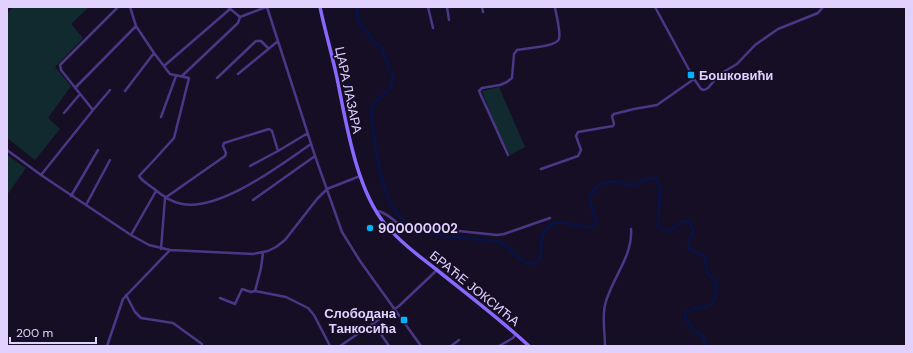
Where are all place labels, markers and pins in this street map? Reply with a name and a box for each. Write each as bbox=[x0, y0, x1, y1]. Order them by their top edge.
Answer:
place label: Бошковићи bbox=[699, 67, 773, 84]
marker: Бошковићи bbox=[686, 70, 696, 80]
place label: 900000002 bbox=[378, 220, 458, 237]
marker: 900000002 bbox=[365, 223, 375, 233]
place label: Слободана Танкосића bbox=[324, 305, 397, 337]
marker: Слободана Танкосића bbox=[399, 315, 409, 325]

